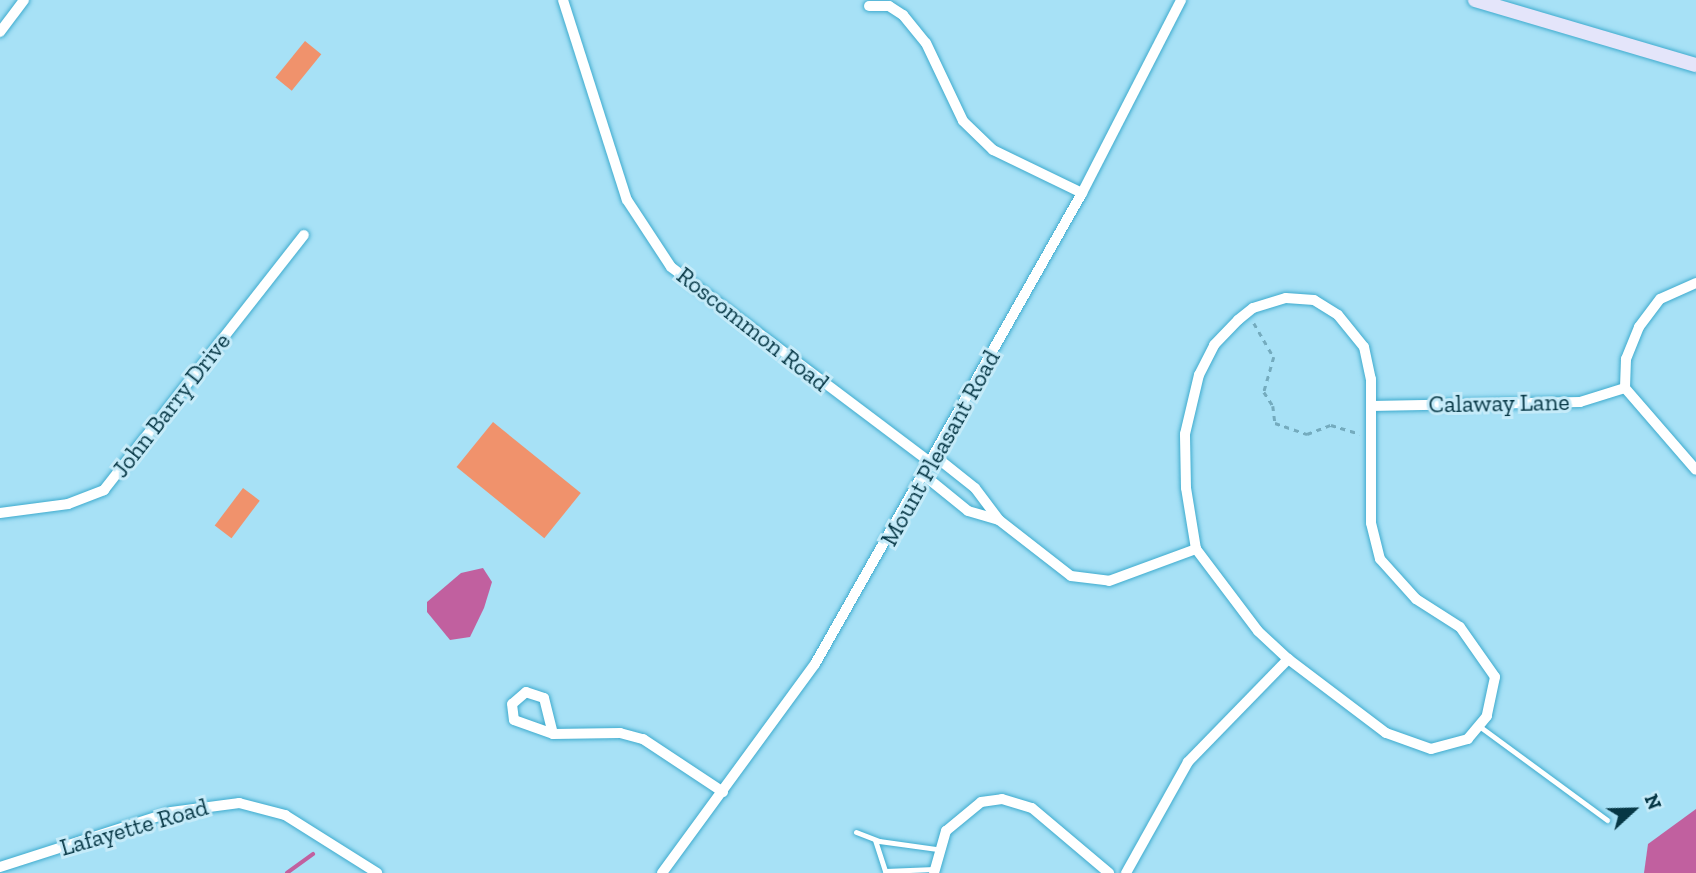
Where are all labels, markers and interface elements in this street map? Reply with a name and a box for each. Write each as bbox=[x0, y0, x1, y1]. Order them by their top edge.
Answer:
street label: Roscommon Road bbox=[671, 261, 835, 397]
street label: John Barry Drive bbox=[106, 327, 236, 483]
street label: Mount Pleasant Road bbox=[874, 345, 1006, 551]
street label: Calaway Lane bbox=[1428, 387, 1570, 419]
north arrow bbox=[1598, 775, 1668, 845]
text: N bbox=[1640, 791, 1666, 813]
street label: Lafayette Road bbox=[57, 792, 211, 862]

